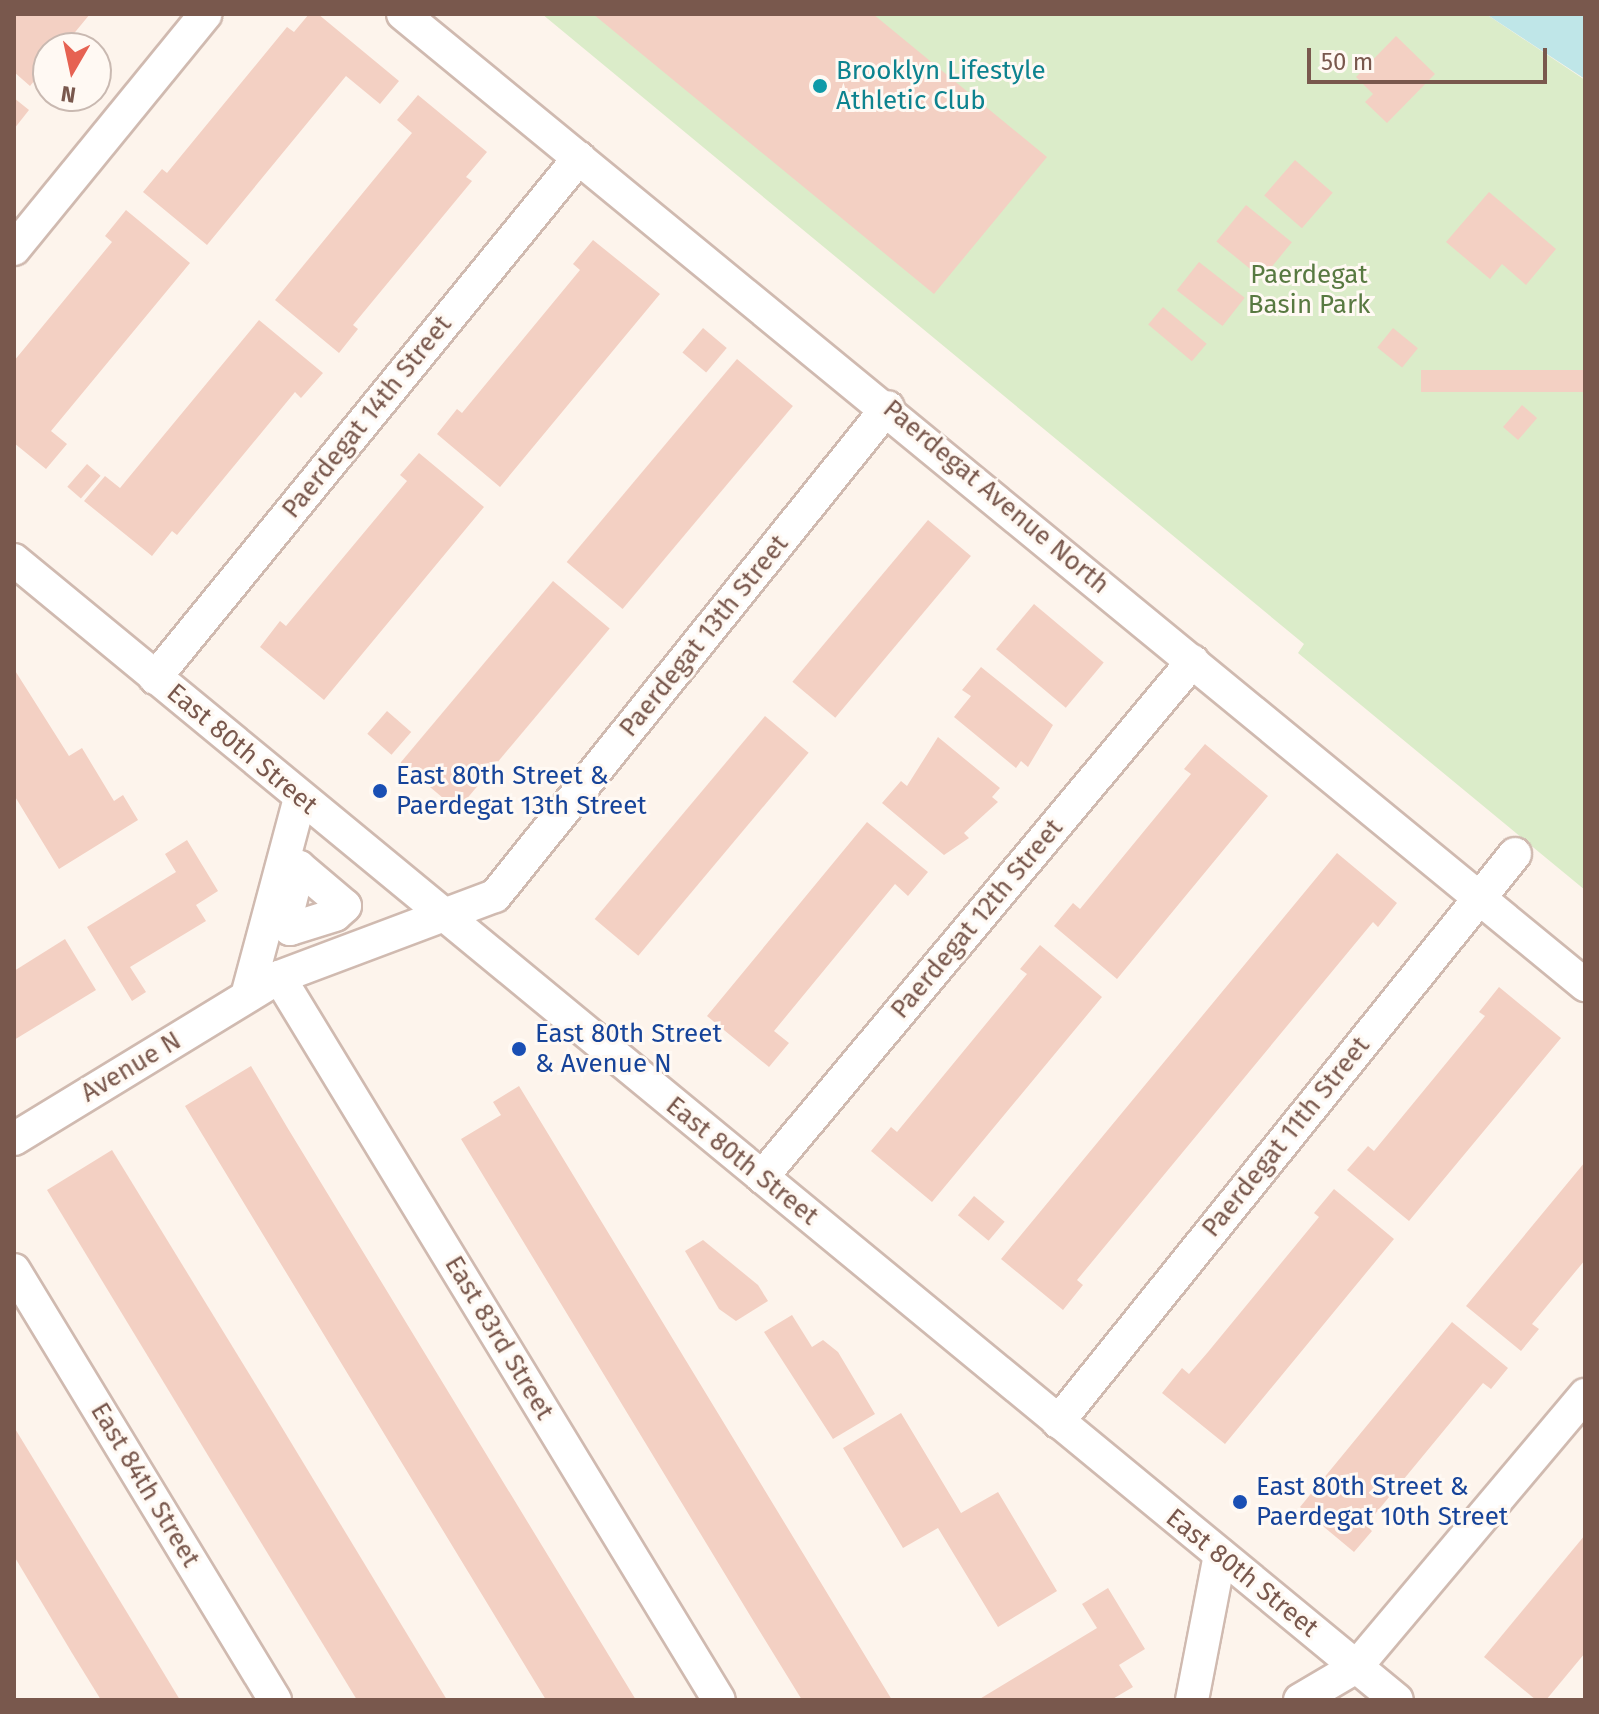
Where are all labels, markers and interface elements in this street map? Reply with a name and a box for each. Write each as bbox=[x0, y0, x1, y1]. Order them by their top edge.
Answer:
north arrow bbox=[32, 32, 112, 112]
scale bar bbox=[1311, 32, 1551, 82]
text: 50 m bbox=[1321, 48, 1373, 76]
place label: Brooklyn Lifestyle Athletic Club bbox=[836, 55, 1046, 116]
marker: Brooklyn Lifestyle Athletic Club bbox=[811, 77, 829, 95]
text: N bbox=[59, 80, 78, 109]
park label: Paerdegat Basin Park bbox=[1248, 259, 1370, 320]
street label: Paerdegat 14th Street bbox=[276, 309, 458, 525]
street label: Paerdegat Avenue North bbox=[877, 393, 1115, 601]
street label: Paerdegat 13th Street bbox=[613, 529, 795, 743]
street label: East 80th Street bbox=[160, 677, 324, 821]
place label: East 80th Street & Paerdegat 13th Street bbox=[396, 760, 647, 822]
marker: East 80th Street & Paerdegat 13th Street bbox=[371, 782, 389, 800]
street label: Paerdegat 12th Street bbox=[885, 813, 1069, 1025]
place label: East 80th Street & Avenue N bbox=[535, 1018, 722, 1080]
street label: Avenue N bbox=[75, 1025, 187, 1109]
street label: Paerdegat 11th Street bbox=[1196, 1031, 1376, 1243]
marker: East 80th Street & Avenue N bbox=[510, 1040, 528, 1058]
street label: East 80th Street bbox=[660, 1090, 824, 1232]
street label: East 83rd Street bbox=[438, 1250, 560, 1426]
street label: East 84th Street bbox=[84, 1397, 206, 1573]
place label: East 80th Street & Paerdegat 10th Street bbox=[1256, 1471, 1508, 1532]
marker: East 80th Street & Paerdegat 10th Street bbox=[1231, 1493, 1249, 1511]
street label: East 80th Street bbox=[1160, 1502, 1324, 1644]

